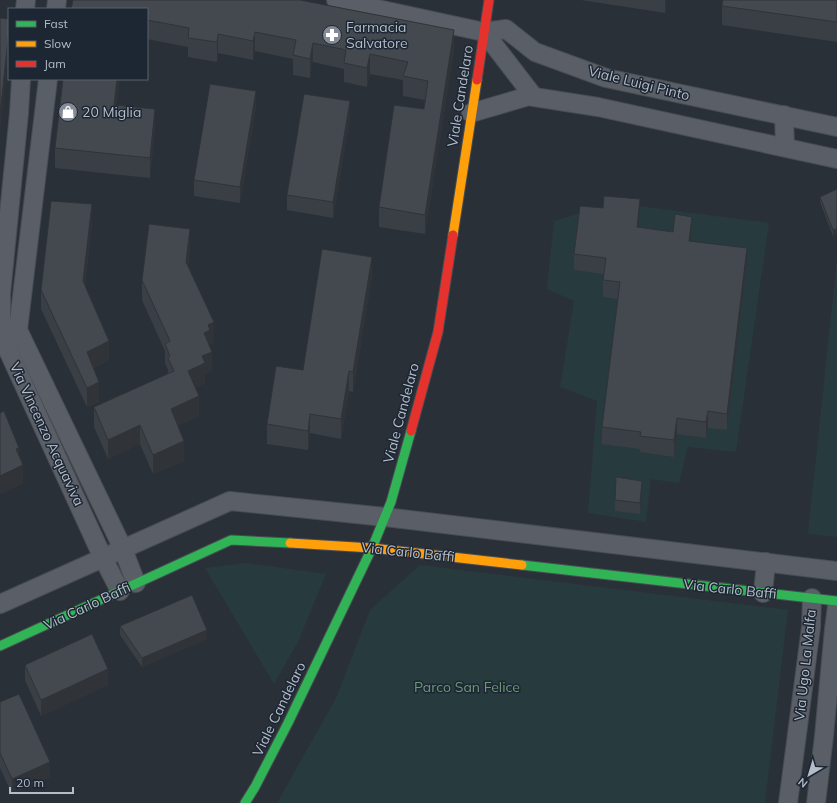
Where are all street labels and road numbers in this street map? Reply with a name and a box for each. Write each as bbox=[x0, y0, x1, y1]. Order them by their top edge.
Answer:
street label: Viale Candelaro bbox=[443, 44, 477, 148]
street label: Viale Luigi Pinto bbox=[586, 62, 692, 104]
street label: Via Vincenzo Acquaviva bbox=[6, 359, 88, 509]
street label: Viale Candelaro bbox=[379, 361, 423, 465]
street label: Via Carlo Baffi bbox=[361, 538, 455, 566]
street label: Via Carlo Baffi bbox=[683, 575, 777, 603]
street label: Via Carlo Baffi bbox=[41, 578, 133, 634]
street label: Via Ugo La Malfa bbox=[790, 608, 820, 722]
street label: Viale Candelaro bbox=[248, 659, 310, 759]

